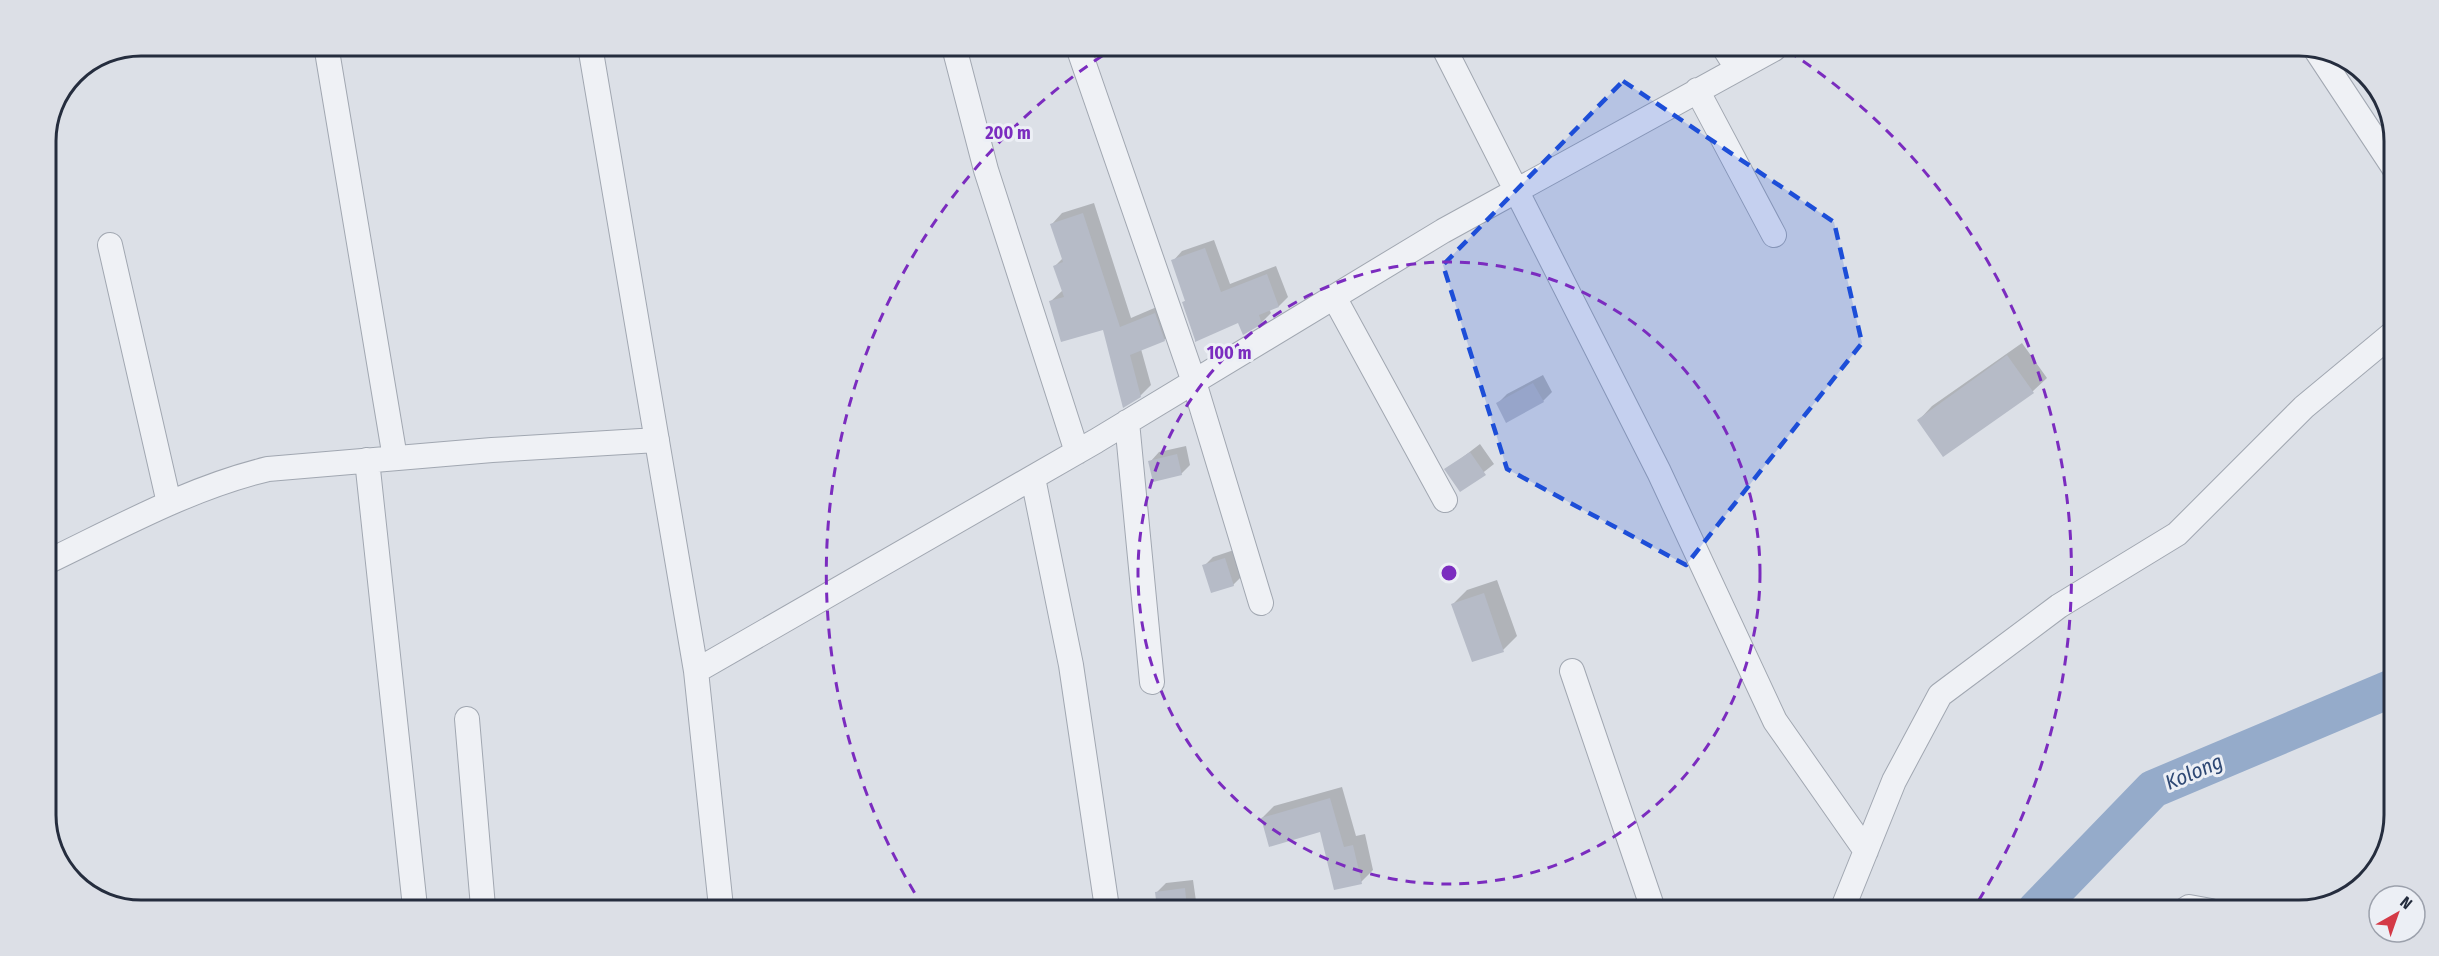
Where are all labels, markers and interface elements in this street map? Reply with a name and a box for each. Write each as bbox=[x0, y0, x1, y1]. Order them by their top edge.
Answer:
text: 200 m bbox=[984, 122, 1031, 144]
text: 100 m bbox=[1207, 342, 1251, 364]
centre of rings bbox=[1439, 563, 1459, 583]
water label: Kolong bbox=[2161, 748, 2227, 796]
north arrow bbox=[2367, 884, 2427, 944]
text: N bbox=[2397, 893, 2416, 913]

